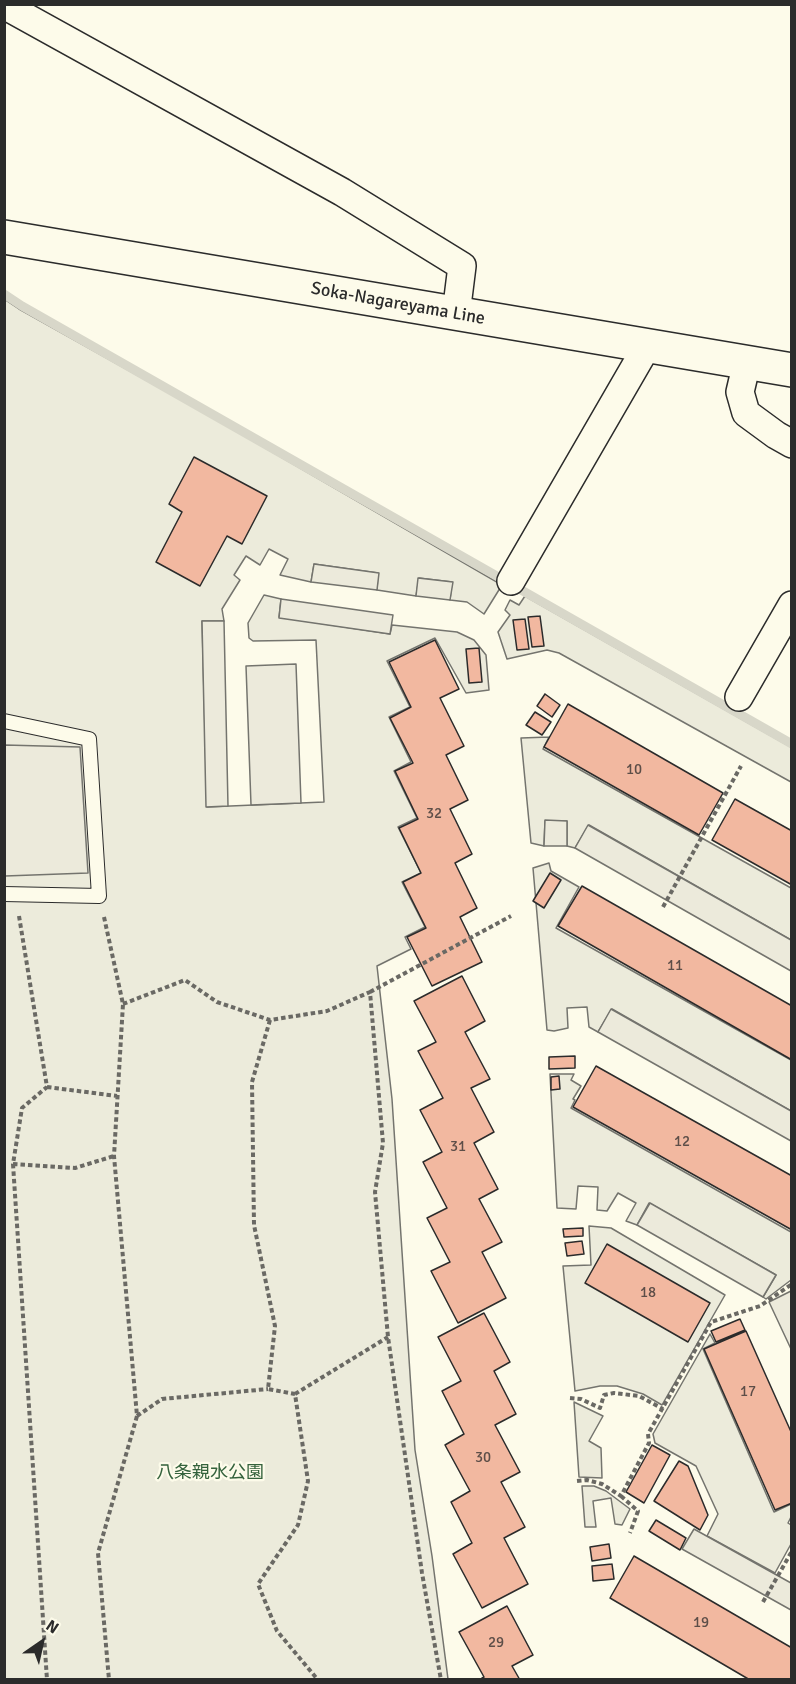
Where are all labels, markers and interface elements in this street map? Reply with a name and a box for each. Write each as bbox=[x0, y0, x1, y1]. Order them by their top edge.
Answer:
street label: Soka-Nagareyama Line bbox=[309, 278, 487, 330]
house number: 10 bbox=[626, 761, 642, 779]
house number: 32 bbox=[426, 805, 442, 823]
house number: 11 bbox=[667, 957, 683, 975]
house number: 12 bbox=[674, 1133, 690, 1151]
house number: 31 bbox=[450, 1138, 466, 1156]
house number: 18 bbox=[640, 1284, 656, 1302]
house number: 17 bbox=[740, 1383, 756, 1401]
house number: 30 bbox=[475, 1449, 491, 1467]
park label: 八条親水公園 bbox=[156, 1462, 264, 1484]
north arrow bbox=[12, 1612, 72, 1672]
house number: 19 bbox=[693, 1614, 709, 1632]
text: N bbox=[42, 1616, 62, 1638]
house number: 29 bbox=[488, 1634, 504, 1652]

